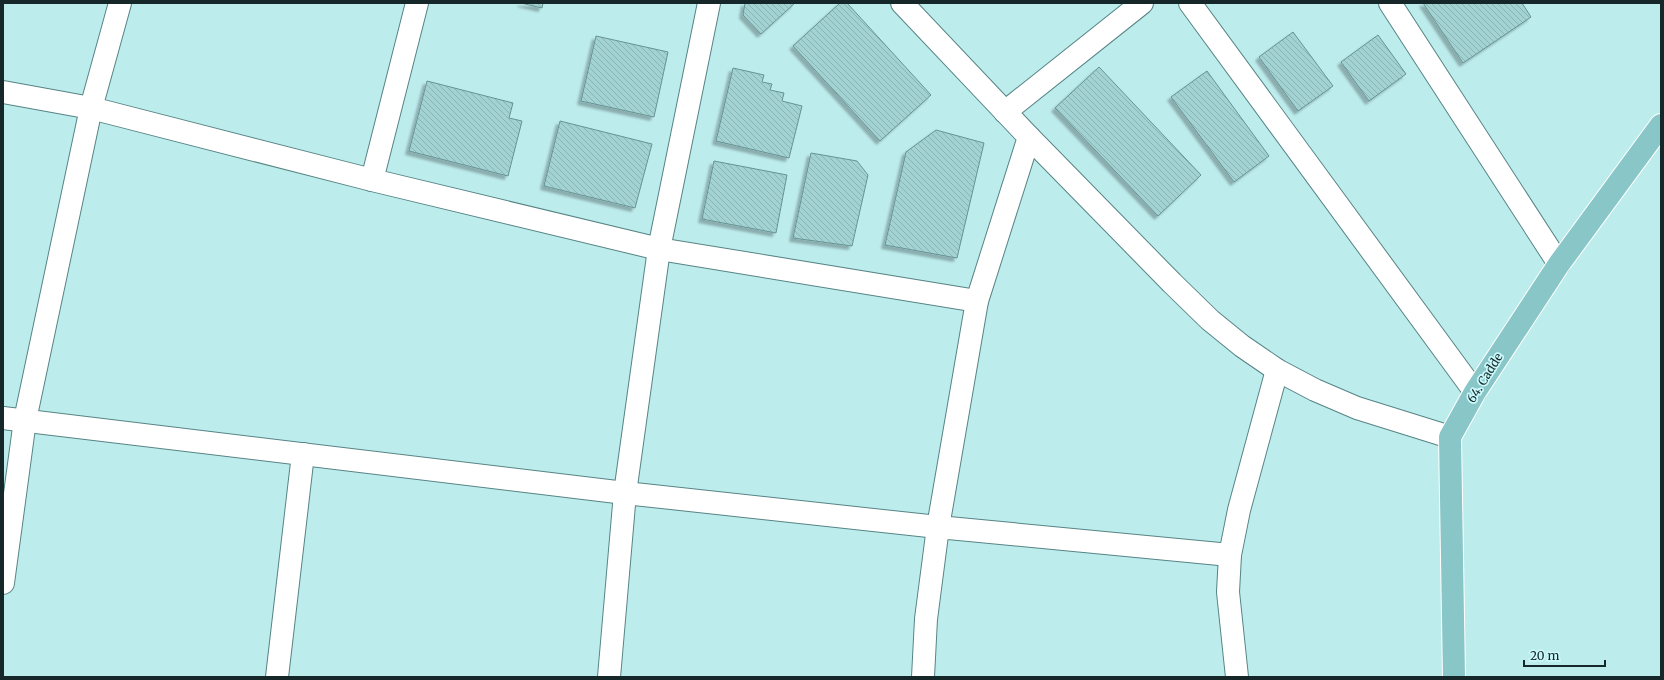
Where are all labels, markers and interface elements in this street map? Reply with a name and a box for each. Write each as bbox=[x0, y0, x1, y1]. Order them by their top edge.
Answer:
street label: 64. Cadde bbox=[1463, 350, 1506, 405]
scale bar bbox=[1524, 642, 1605, 668]
text: 20 m bbox=[1530, 648, 1559, 663]

